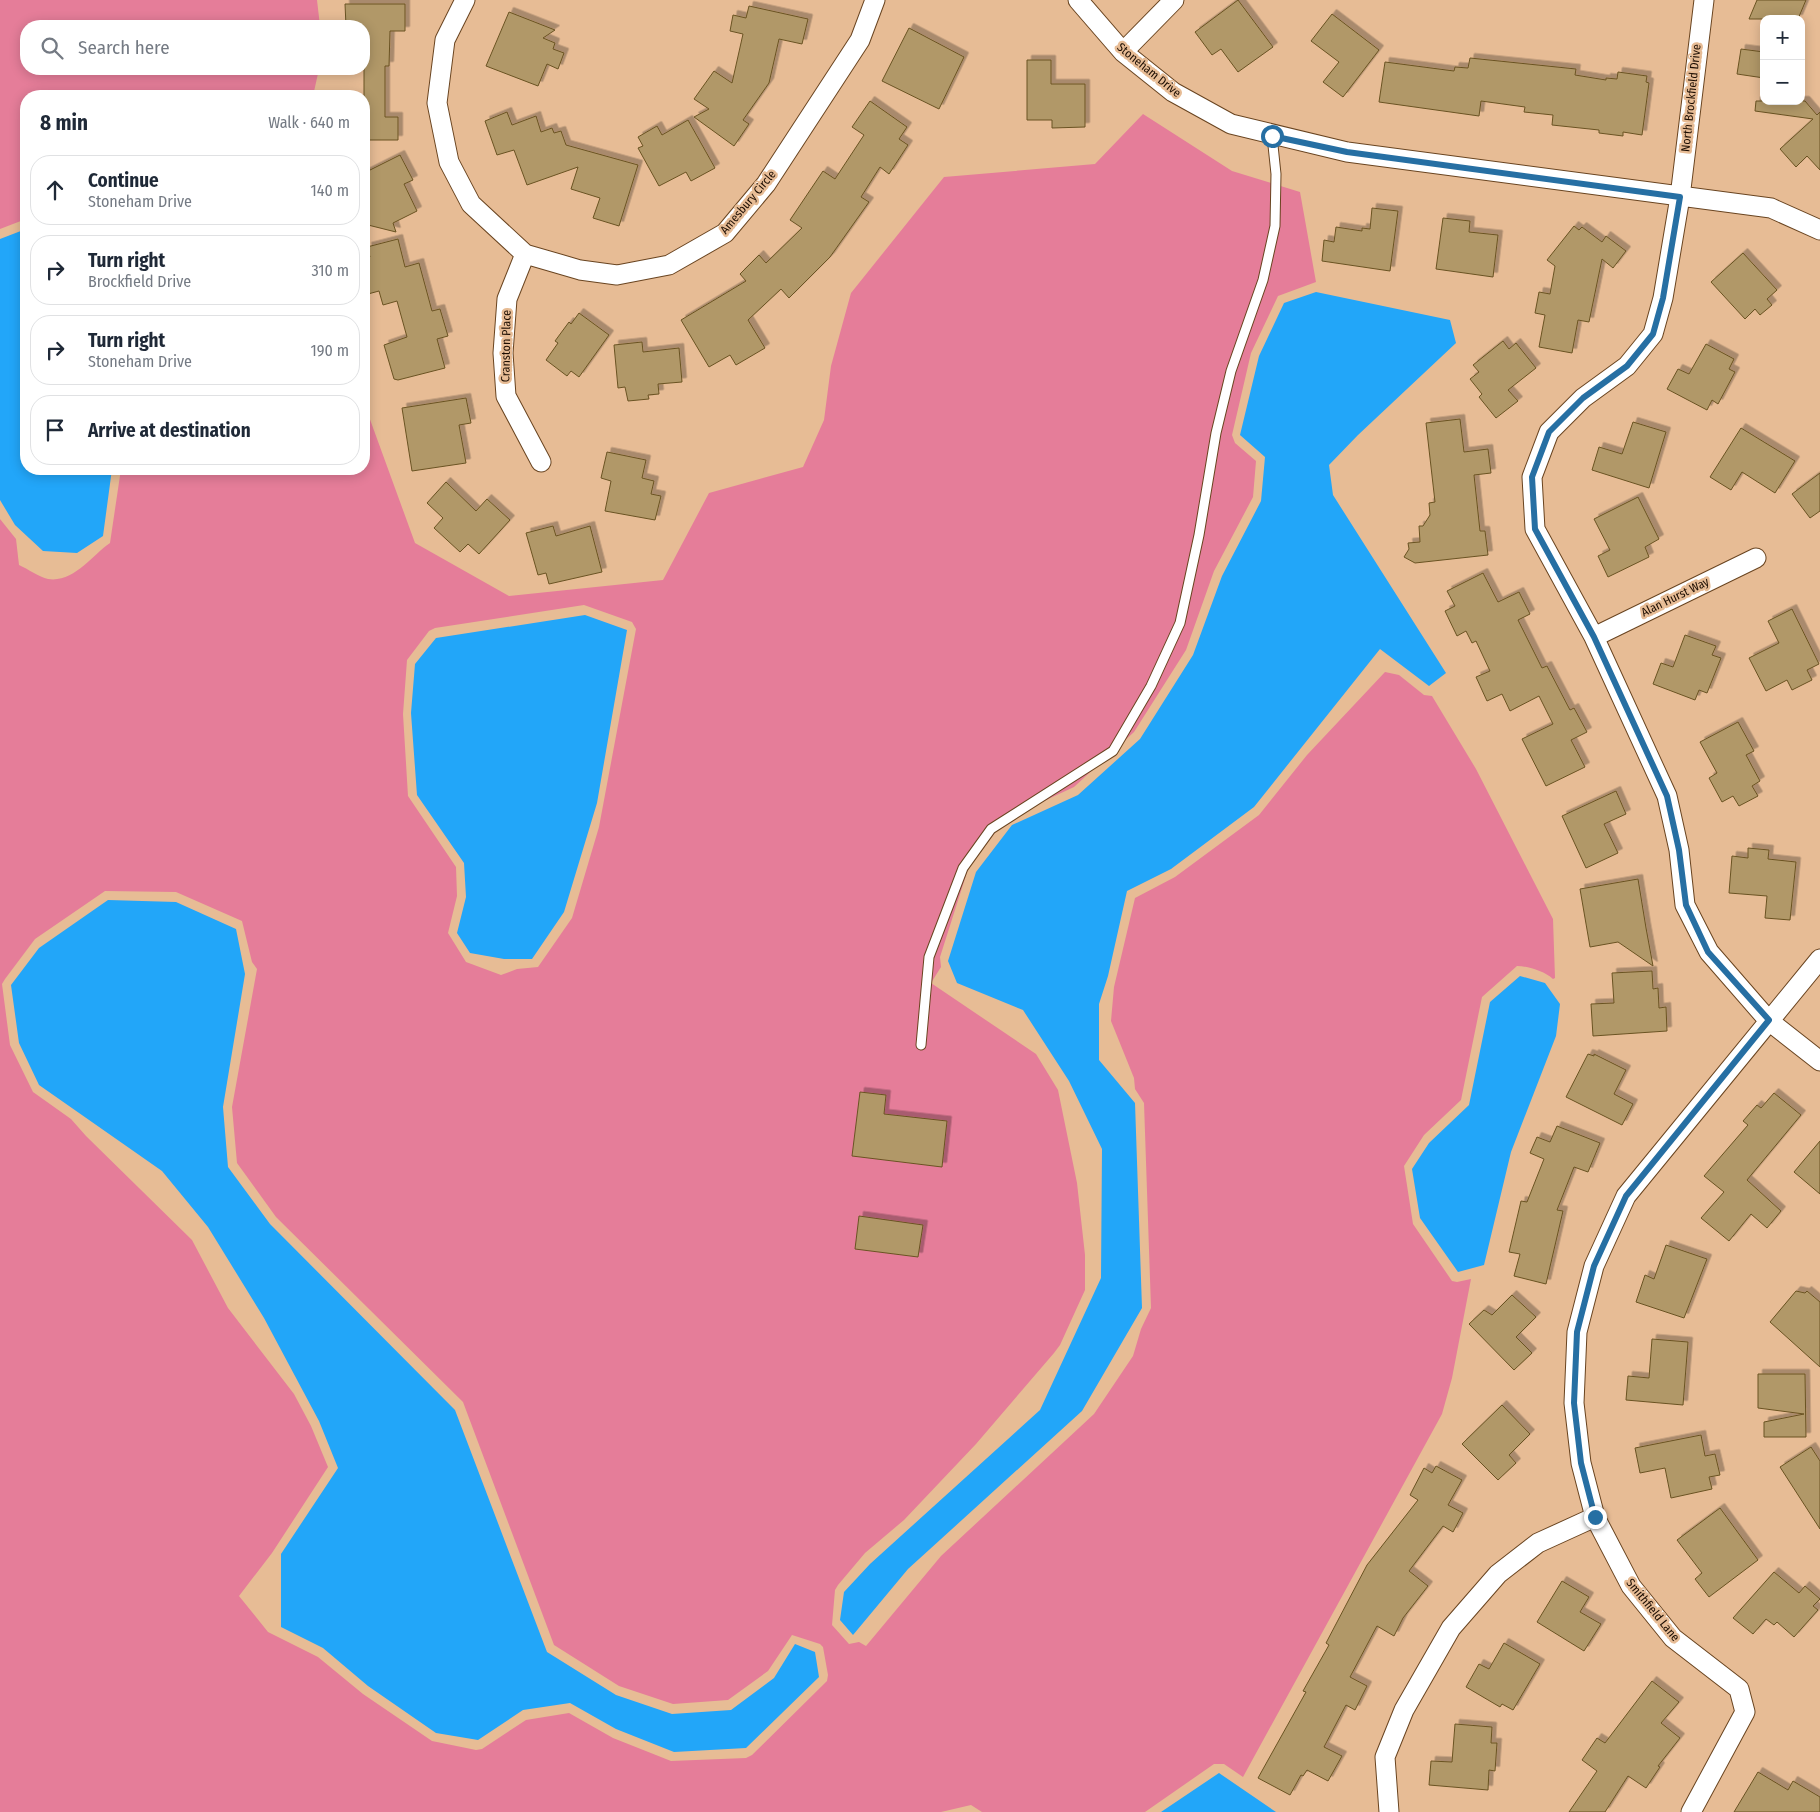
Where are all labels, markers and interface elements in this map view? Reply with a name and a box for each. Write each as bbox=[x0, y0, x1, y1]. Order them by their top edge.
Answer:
map controls bbox=[1760, 15, 1805, 105]
button: + bbox=[1760, 15, 1805, 60]
search box bbox=[20, 20, 370, 75]
icon: search bbox=[38, 34, 66, 62]
text: Search here bbox=[78, 36, 170, 59]
street label: Stoneham Drive bbox=[1114, 40, 1184, 100]
street label: North Brockfield Drive bbox=[1678, 43, 1704, 153]
button: − bbox=[1760, 60, 1805, 105]
text: 8 min bbox=[40, 110, 88, 136]
text: Walk · 640 m bbox=[268, 113, 350, 132]
route start bbox=[1261, 125, 1284, 148]
street label: Amesbury Circle bbox=[717, 167, 779, 237]
text: Continue bbox=[88, 169, 159, 192]
icon: ahead bbox=[41, 176, 69, 204]
text: 140 m bbox=[311, 181, 349, 200]
text: Stoneham Drive bbox=[88, 192, 192, 211]
text: Turn right bbox=[88, 249, 165, 272]
icon: right bbox=[41, 256, 69, 284]
text: 310 m bbox=[312, 261, 349, 280]
text: Brockfield Drive bbox=[88, 272, 191, 291]
street label: Cranston Place bbox=[498, 310, 514, 382]
text: Turn right bbox=[88, 329, 165, 352]
icon: right bbox=[41, 336, 69, 364]
text: 190 m bbox=[311, 341, 349, 360]
text: Stoneham Drive bbox=[88, 352, 192, 371]
icon: arrive bbox=[41, 416, 69, 444]
text: Arrive at destination bbox=[88, 419, 251, 442]
street label: Alan Hurst Way bbox=[1639, 574, 1712, 619]
route end bbox=[1584, 1506, 1607, 1529]
street label: Smithfield Lane bbox=[1624, 1576, 1683, 1644]

